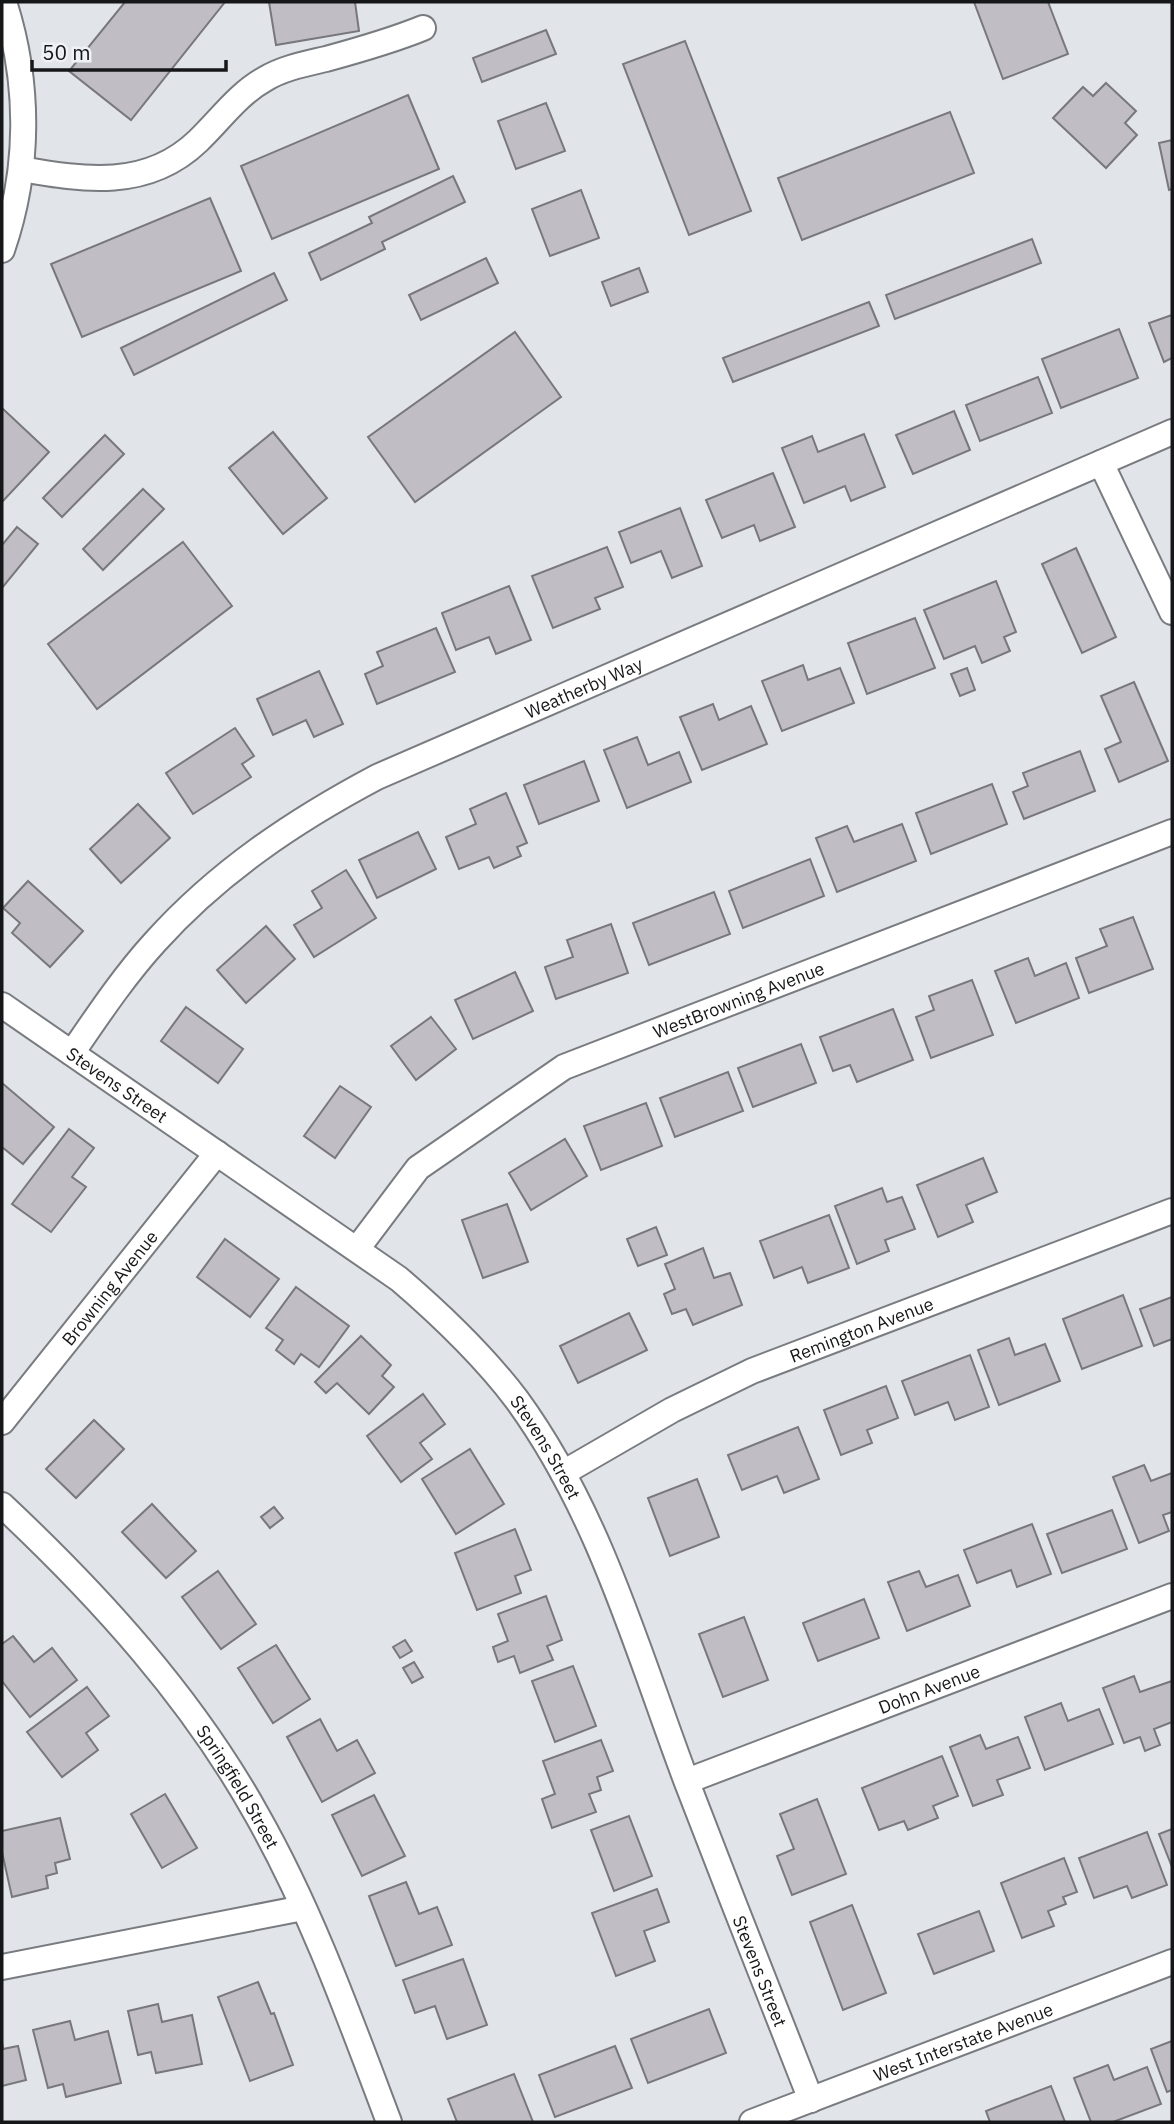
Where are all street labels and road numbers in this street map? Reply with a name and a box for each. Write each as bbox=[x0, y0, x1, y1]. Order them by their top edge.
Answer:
street label: Weatherby Way bbox=[521, 652, 646, 723]
street label: WestBrowning Avenue bbox=[650, 956, 827, 1043]
street label: Stevens Street bbox=[62, 1042, 172, 1127]
street label: Browning Avenue bbox=[56, 1225, 162, 1350]
street label: Remington Avenue bbox=[786, 1291, 937, 1367]
street label: Stevens Street bbox=[506, 1390, 586, 1503]
street label: Dohn Avenue bbox=[875, 1659, 983, 1719]
street label: Springfield Street bbox=[192, 1720, 285, 1852]
street label: Stevens Street bbox=[728, 1912, 792, 2030]
street label: West Interstate Avenue bbox=[870, 1997, 1056, 2086]

